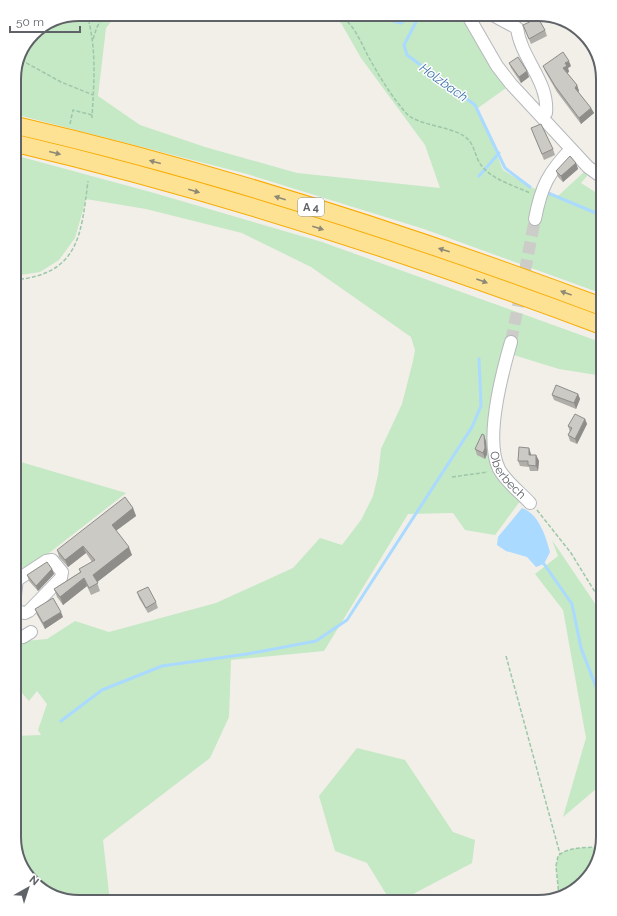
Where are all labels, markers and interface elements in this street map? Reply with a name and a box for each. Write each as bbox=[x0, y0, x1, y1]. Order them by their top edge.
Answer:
scale bar bbox=[10, 8, 80, 34]
text: 50 m bbox=[16, 15, 44, 29]
water label: Holzbach bbox=[417, 60, 471, 105]
one-way arrow bbox=[48, 151, 61, 157]
one-way arrow bbox=[149, 158, 161, 164]
one-way arrow bbox=[188, 188, 200, 194]
one-way arrow bbox=[274, 195, 286, 201]
road number: A 4 bbox=[298, 198, 324, 216]
one-way arrow bbox=[312, 225, 324, 231]
one-way arrow bbox=[438, 246, 450, 252]
one-way arrow bbox=[476, 279, 488, 285]
one-way arrow bbox=[560, 290, 572, 296]
street label: Oberbech bbox=[487, 450, 529, 502]
north arrow bbox=[8, 868, 48, 908]
text: N bbox=[27, 873, 41, 888]

